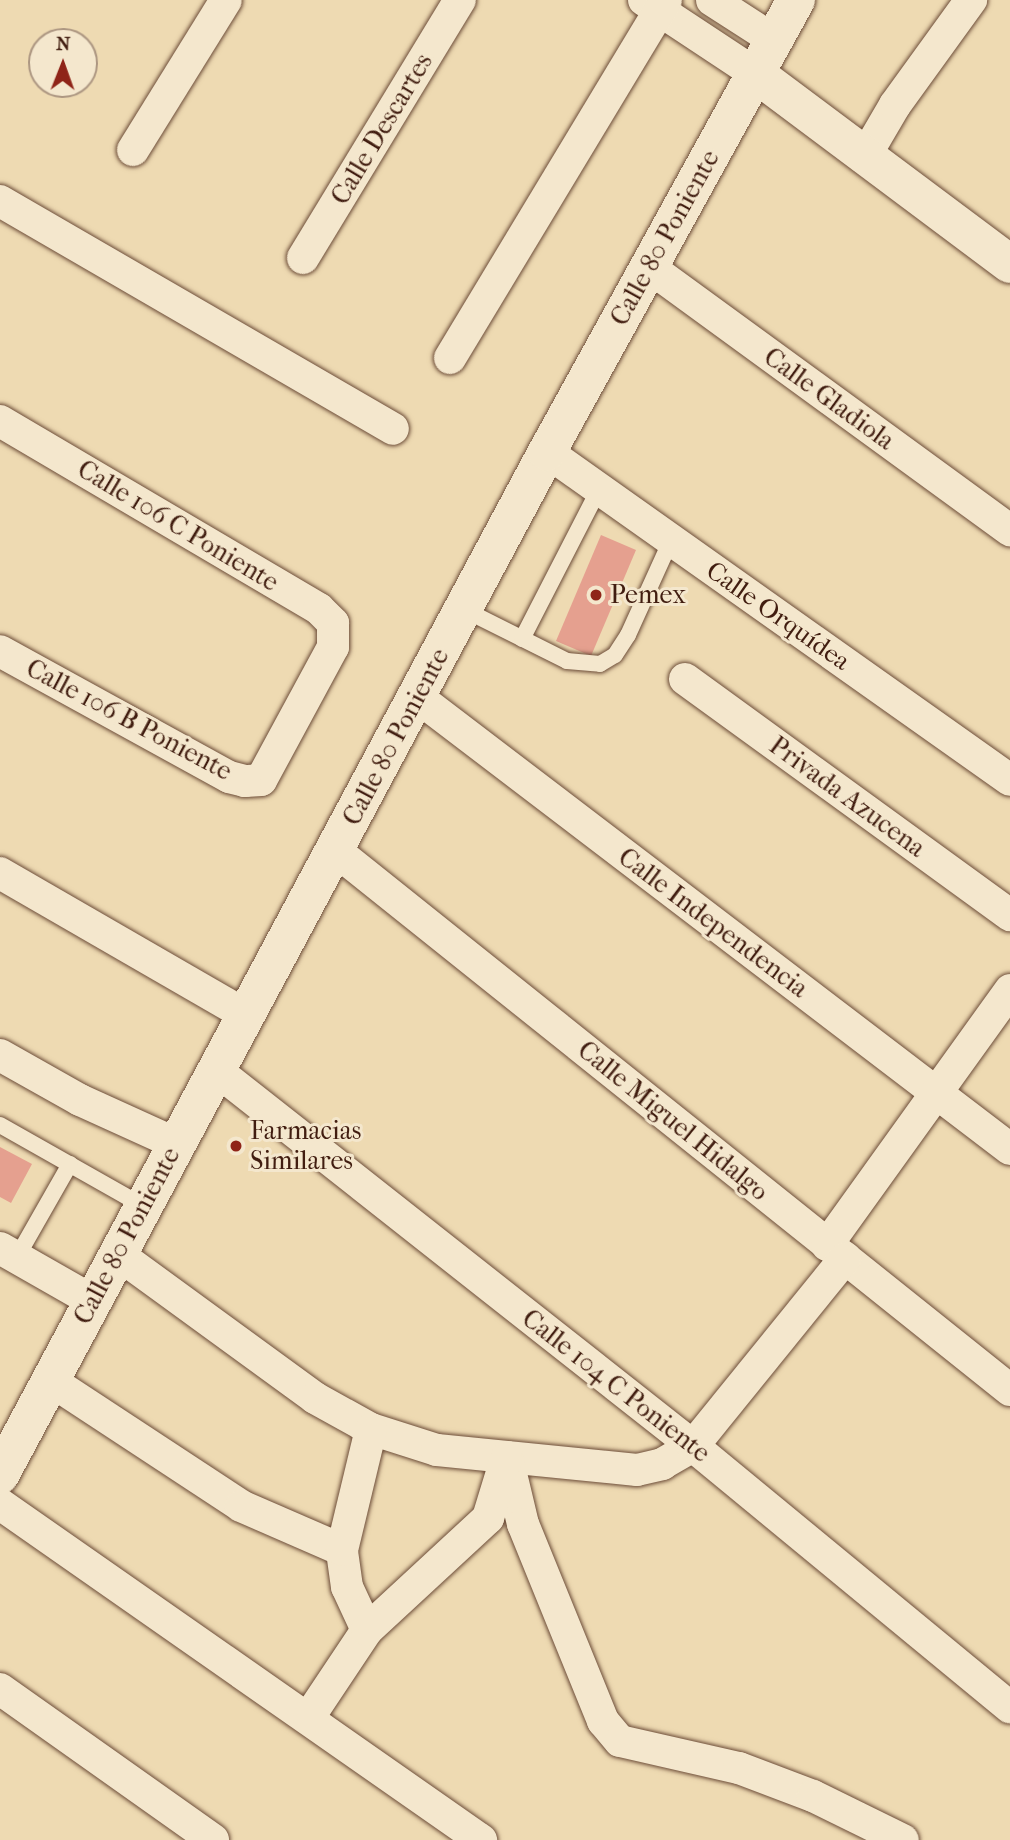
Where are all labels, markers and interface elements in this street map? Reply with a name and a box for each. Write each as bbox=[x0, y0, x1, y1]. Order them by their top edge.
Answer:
north arrow bbox=[28, 28, 98, 98]
text: N bbox=[56, 33, 71, 55]
street label: Calle Descartes bbox=[325, 48, 439, 210]
street label: Calle 80 Poniente bbox=[604, 145, 726, 331]
street label: Calle Gladiola bbox=[758, 341, 900, 457]
street label: Calle 106 C Poniente bbox=[72, 454, 284, 598]
street label: Calle Orquídea bbox=[700, 555, 856, 677]
place label: Pemex bbox=[610, 579, 686, 611]
marker: Pemex bbox=[588, 587, 604, 603]
street label: Calle 80 Poniente bbox=[336, 643, 456, 831]
street label: Calle 106 B Poniente bbox=[21, 653, 237, 787]
street label: Privada Azucena bbox=[763, 730, 931, 864]
street label: Calle Independencia bbox=[612, 842, 814, 1004]
street label: Calle Miguel Hidalgo bbox=[571, 1035, 775, 1207]
place label: Farmacias Similares bbox=[250, 1115, 361, 1176]
marker: Farmacias Similares bbox=[228, 1138, 244, 1154]
street label: Calle 80 Poniente bbox=[67, 1142, 187, 1330]
street label: Calle 104 C Poniente bbox=[516, 1303, 716, 1469]

